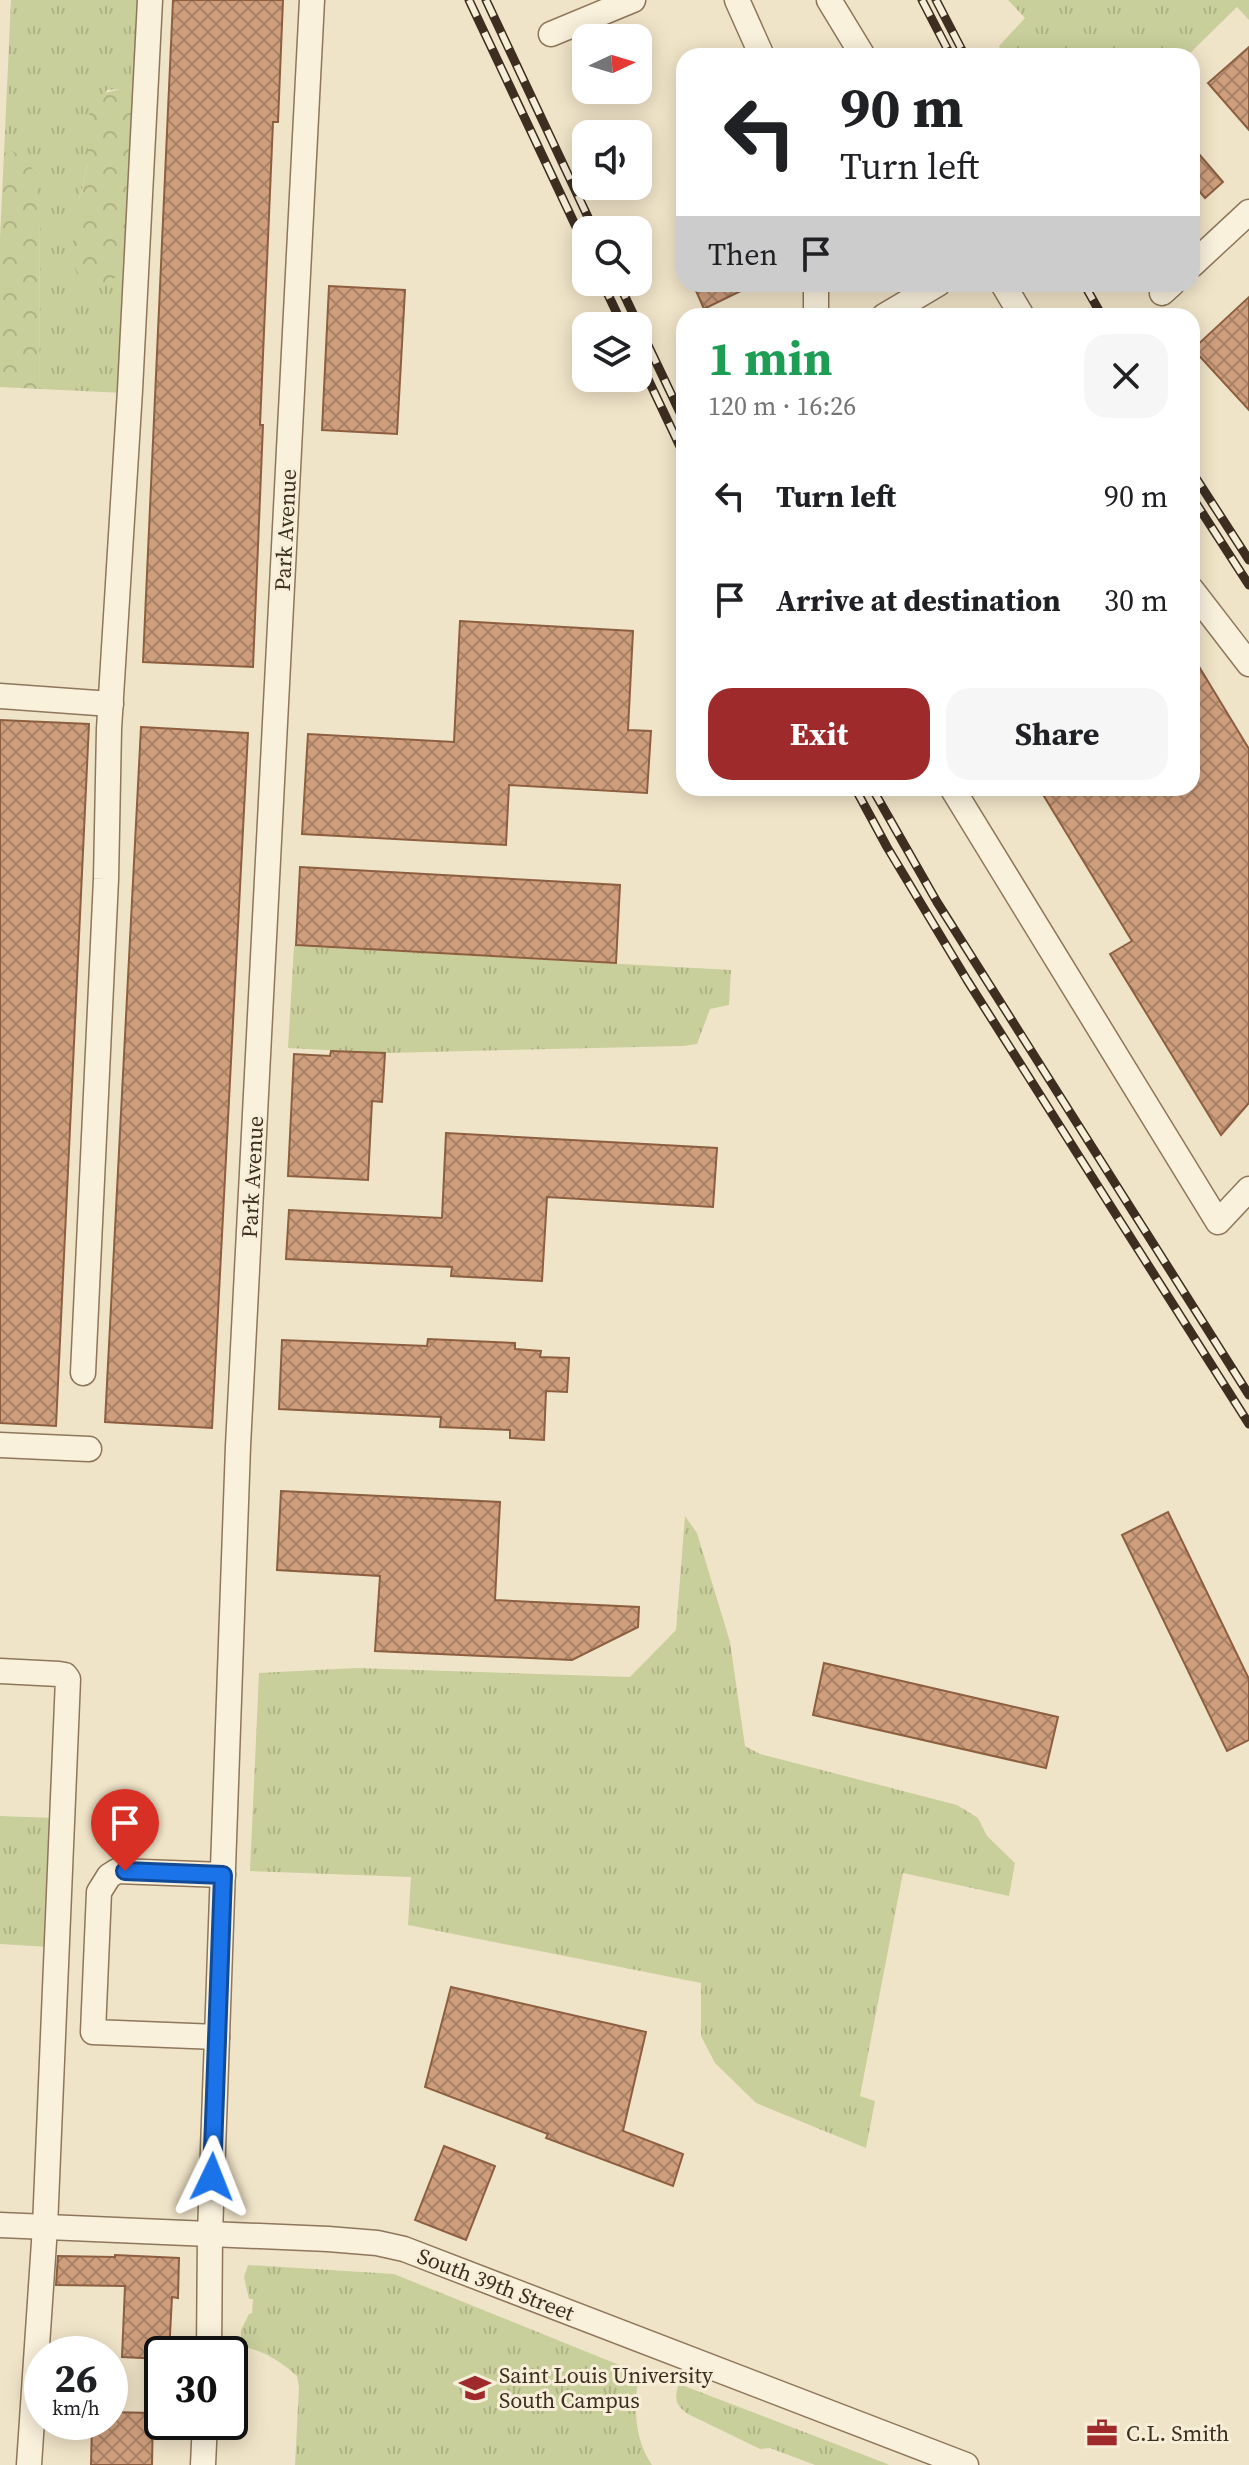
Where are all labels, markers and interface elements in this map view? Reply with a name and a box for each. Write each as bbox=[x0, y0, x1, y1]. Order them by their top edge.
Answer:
north arrow bbox=[572, 24, 652, 104]
map controls bbox=[572, 24, 652, 392]
text: 90 m bbox=[840, 69, 963, 146]
icon: left bbox=[708, 80, 812, 184]
button: sound bbox=[572, 120, 652, 200]
text: Turn left bbox=[840, 142, 979, 191]
button: search bbox=[572, 216, 652, 296]
icon: arrive bbox=[794, 232, 838, 276]
text: Then bbox=[708, 234, 778, 275]
button: layers bbox=[572, 312, 652, 392]
text: 1 min bbox=[708, 325, 833, 391]
button: close bbox=[1084, 334, 1168, 418]
text: 120 m · 16:26 bbox=[708, 388, 856, 424]
street label: Park Avenue bbox=[267, 468, 303, 592]
icon: left bbox=[708, 474, 752, 518]
text: Turn left bbox=[776, 476, 896, 517]
text: 90 m bbox=[1104, 476, 1168, 517]
icon: arrive bbox=[708, 578, 752, 622]
text: Arrive at destination bbox=[776, 580, 1061, 621]
text: 30 m bbox=[1104, 580, 1168, 621]
button: Exit bbox=[708, 688, 930, 780]
button: Share bbox=[946, 688, 1168, 780]
street label: Park Avenue bbox=[234, 1115, 270, 1239]
pin bbox=[91, 1789, 159, 1871]
icon: arrive bbox=[103, 1801, 147, 1845]
position arrow bbox=[170, 2135, 254, 2219]
street label: South 39th Street bbox=[413, 2240, 580, 2328]
speed limit sign: 30 bbox=[144, 2336, 248, 2440]
text: 26 bbox=[54, 2351, 98, 2405]
place label: Saint Louis University South Campus bbox=[499, 2360, 714, 2415]
school or university icon: Saint Louis University South Campus bbox=[458, 2371, 492, 2405]
text: km/h bbox=[52, 2394, 100, 2422]
office icon: C.L. Smith bbox=[1085, 2416, 1119, 2450]
place label: C.L. Smith bbox=[1126, 2418, 1229, 2448]

